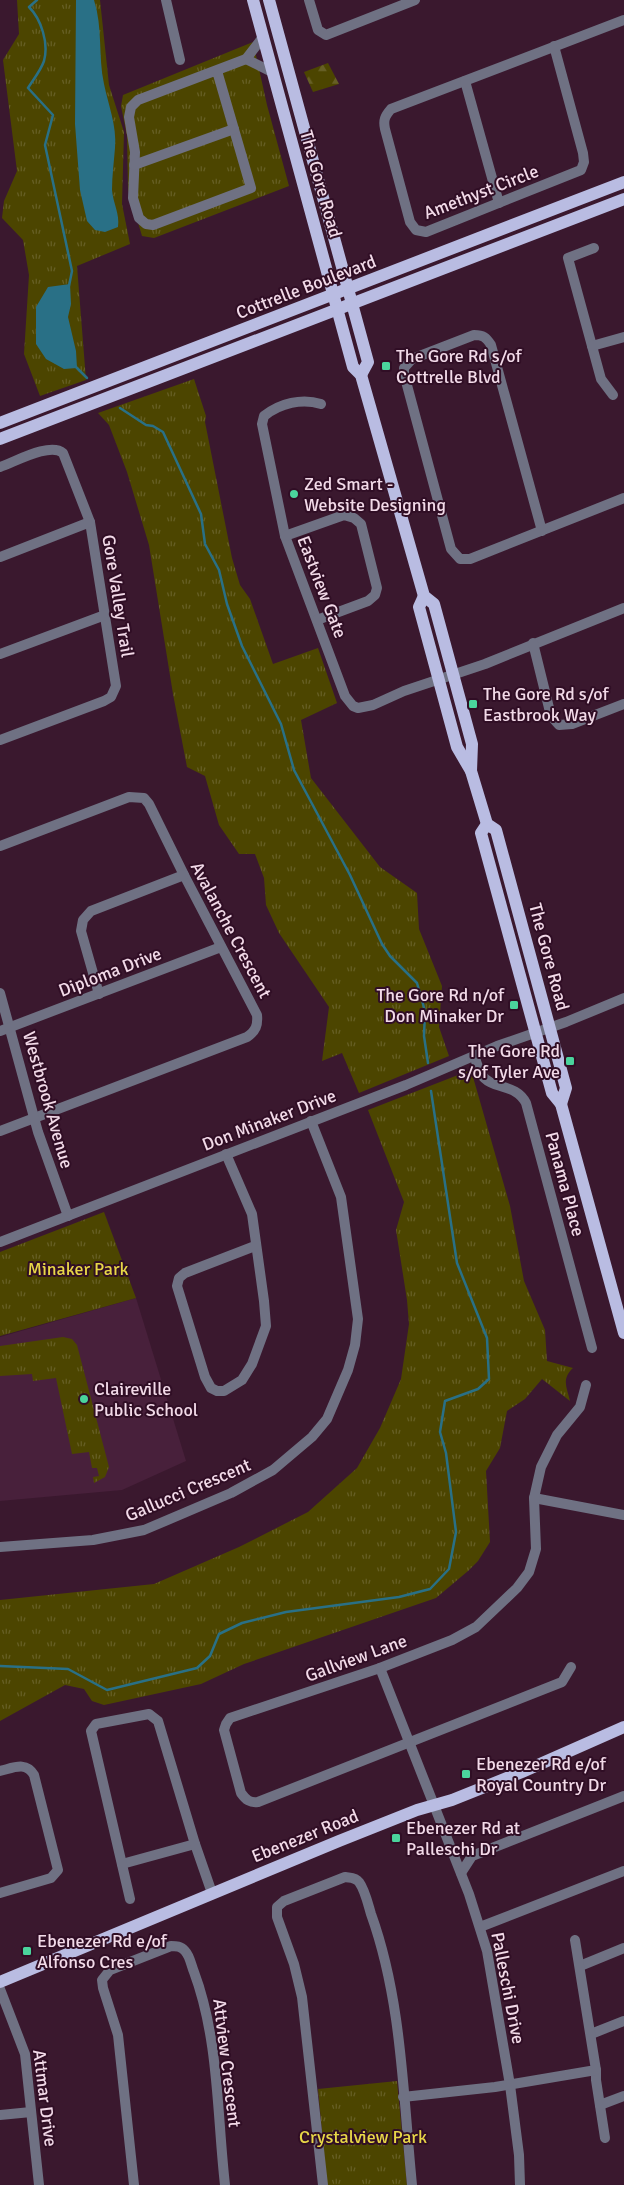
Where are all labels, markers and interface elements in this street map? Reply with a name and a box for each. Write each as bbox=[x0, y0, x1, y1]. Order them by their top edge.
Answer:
street label: The Gore Road bbox=[295, 128, 347, 240]
street label: Amethyst Circle bbox=[420, 160, 542, 224]
street label: Cottrelle Boulevard bbox=[233, 250, 379, 324]
place label: The Gore Rd s/of Cottrelle Blvd bbox=[396, 345, 523, 388]
marker: The Gore Rd s/of Cottrelle Blvd bbox=[380, 360, 392, 372]
place label: Zed Smart - Website Designing bbox=[304, 473, 446, 516]
marker: Zed Smart - Website Designing bbox=[288, 488, 300, 500]
street label: Gore Valley Trail bbox=[97, 533, 139, 659]
street label: Eastview Gate bbox=[292, 533, 352, 641]
place label: The Gore Rd s/of Eastbrook Way bbox=[483, 683, 610, 726]
marker: The Gore Rd s/of Eastbrook Way bbox=[467, 698, 479, 710]
street label: Avalanche Crescent bbox=[186, 858, 276, 1002]
street label: The Gore Road bbox=[524, 901, 574, 1013]
street label: Diploma Drive bbox=[56, 942, 164, 1002]
place label: The Gore Rd n/of Don Minaker Dr bbox=[376, 984, 505, 1027]
marker: The Gore Rd n/of Don Minaker Dr bbox=[508, 999, 520, 1011]
street label: Westbrook Avenue bbox=[18, 1029, 78, 1171]
place label: The Gore Rd s/of Tyler Ave bbox=[458, 1040, 560, 1083]
marker: The Gore Rd s/of Tyler Ave bbox=[564, 1055, 576, 1067]
street label: Don Minaker Drive bbox=[199, 1084, 339, 1156]
street label: Panama Place bbox=[540, 1129, 590, 1239]
park label: Minaker Park bbox=[27, 1258, 129, 1280]
place label: Claireville Public School bbox=[94, 1378, 198, 1421]
marker: Claireville Public School bbox=[78, 1393, 90, 1405]
street label: Gallucci Crescent bbox=[122, 1454, 254, 1526]
street label: Gallview Lane bbox=[302, 1629, 410, 1687]
place label: Ebenezer Rd e/of Royal Country Dr bbox=[476, 1753, 607, 1796]
marker: Ebenezer Rd e/of Royal Country Dr bbox=[460, 1768, 472, 1780]
street label: Ebenezer Road bbox=[248, 1805, 362, 1867]
place label: Ebenezer Rd at Palleschi Dr bbox=[406, 1817, 520, 1860]
marker: Ebenezer Rd at Palleschi Dr bbox=[390, 1832, 402, 1844]
place label: Ebenezer Rd e/of Alfonso Cres bbox=[37, 1930, 168, 1973]
street label: Palleschi Drive bbox=[486, 1930, 530, 2046]
marker: Ebenezer Rd e/of Alfonso Cres bbox=[21, 1945, 33, 1957]
street label: Attview Crescent bbox=[208, 1997, 246, 2129]
street label: Attmar Drive bbox=[28, 2048, 62, 2148]
park label: Crystalview Park bbox=[299, 2126, 427, 2148]

